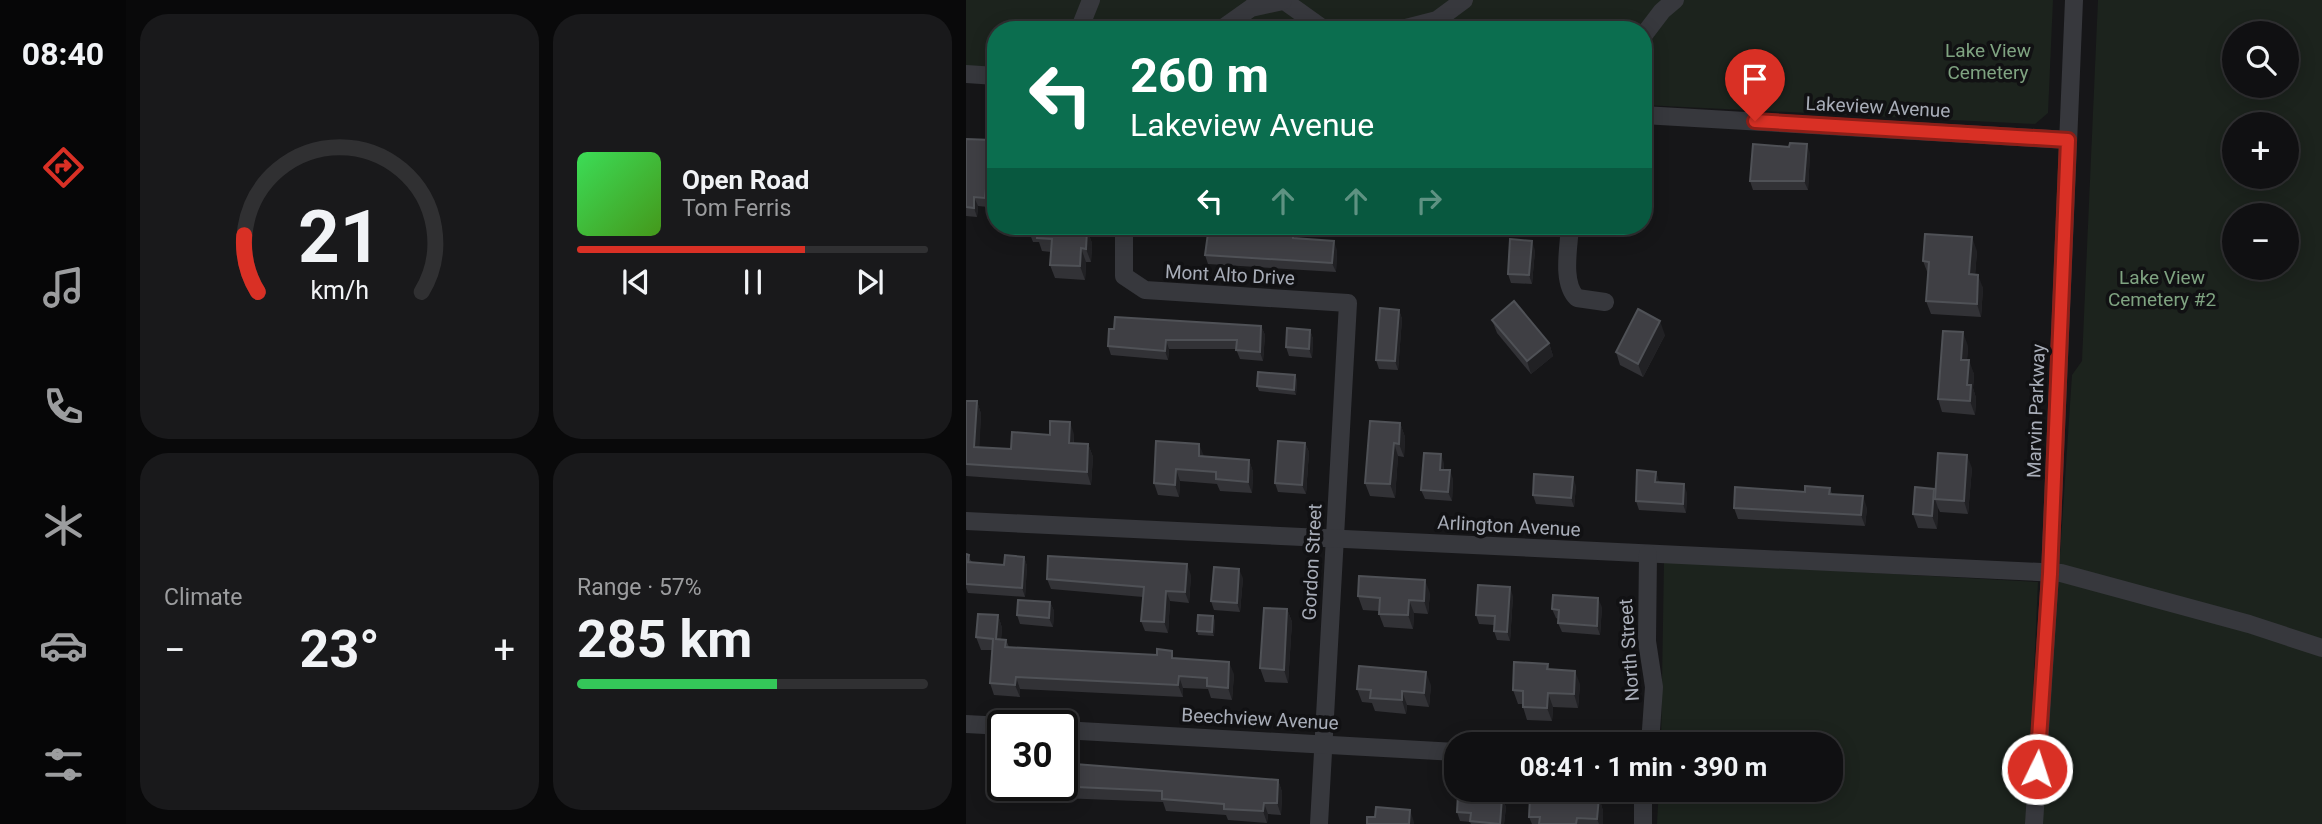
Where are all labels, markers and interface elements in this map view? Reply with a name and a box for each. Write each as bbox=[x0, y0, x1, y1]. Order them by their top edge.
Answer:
map controls bbox=[2222, 21, 2299, 280]
button: search bbox=[2222, 21, 2299, 98]
text: 08:40 bbox=[22, 35, 104, 73]
park label: Lake View Cemetery bbox=[1945, 39, 2031, 84]
text: 260 m bbox=[1130, 47, 1269, 104]
icon: left bbox=[1015, 49, 1106, 140]
pin bbox=[1725, 49, 1785, 121]
icon: arrive bbox=[1736, 60, 1774, 98]
street label: Lakeview Avenue bbox=[1805, 92, 1951, 122]
text: Lakeview Avenue bbox=[1130, 106, 1374, 144]
button: + bbox=[2222, 112, 2299, 189]
icon: directions bbox=[39, 143, 88, 192]
text: Open Road bbox=[682, 165, 810, 195]
icon: left bbox=[1191, 182, 1229, 220]
icon: ahead bbox=[1264, 182, 1302, 220]
icon: ahead bbox=[1337, 182, 1375, 220]
icon: right bbox=[1410, 182, 1448, 220]
text: 21 bbox=[298, 195, 381, 281]
text: Tom Ferris bbox=[682, 195, 791, 222]
button: − bbox=[2222, 203, 2299, 280]
street label: Mont Alto Drive bbox=[1164, 260, 1296, 290]
icon: music bbox=[39, 263, 88, 312]
icon: previous bbox=[617, 263, 655, 301]
icon: pause bbox=[734, 263, 772, 301]
icon: next bbox=[851, 263, 889, 301]
park label: Lake View Cemetery #2 bbox=[2108, 266, 2216, 311]
text: km/h bbox=[310, 276, 369, 305]
street label: Marvin Parkway bbox=[2022, 343, 2050, 479]
icon: phone bbox=[39, 382, 88, 431]
icon: climate bbox=[39, 501, 88, 550]
street label: Gordon Street bbox=[1297, 503, 1327, 621]
street label: Arlington Avenue bbox=[1437, 511, 1581, 541]
text: Range · 57% bbox=[577, 574, 702, 601]
text: Climate bbox=[164, 584, 243, 611]
street label: North Street bbox=[1614, 598, 1644, 702]
text: 285 km bbox=[577, 609, 752, 670]
text: 23° bbox=[300, 619, 380, 680]
icon: car bbox=[39, 621, 88, 670]
text: − bbox=[164, 628, 186, 672]
text: + bbox=[493, 628, 515, 672]
street label: Beechview Avenue bbox=[1181, 703, 1339, 735]
speed limit sign: 30 bbox=[987, 710, 1078, 801]
position arrow bbox=[2000, 732, 2074, 806]
icon: filters bbox=[39, 740, 88, 789]
text: 08:41 · 1 min · 390 m bbox=[1520, 752, 1767, 782]

